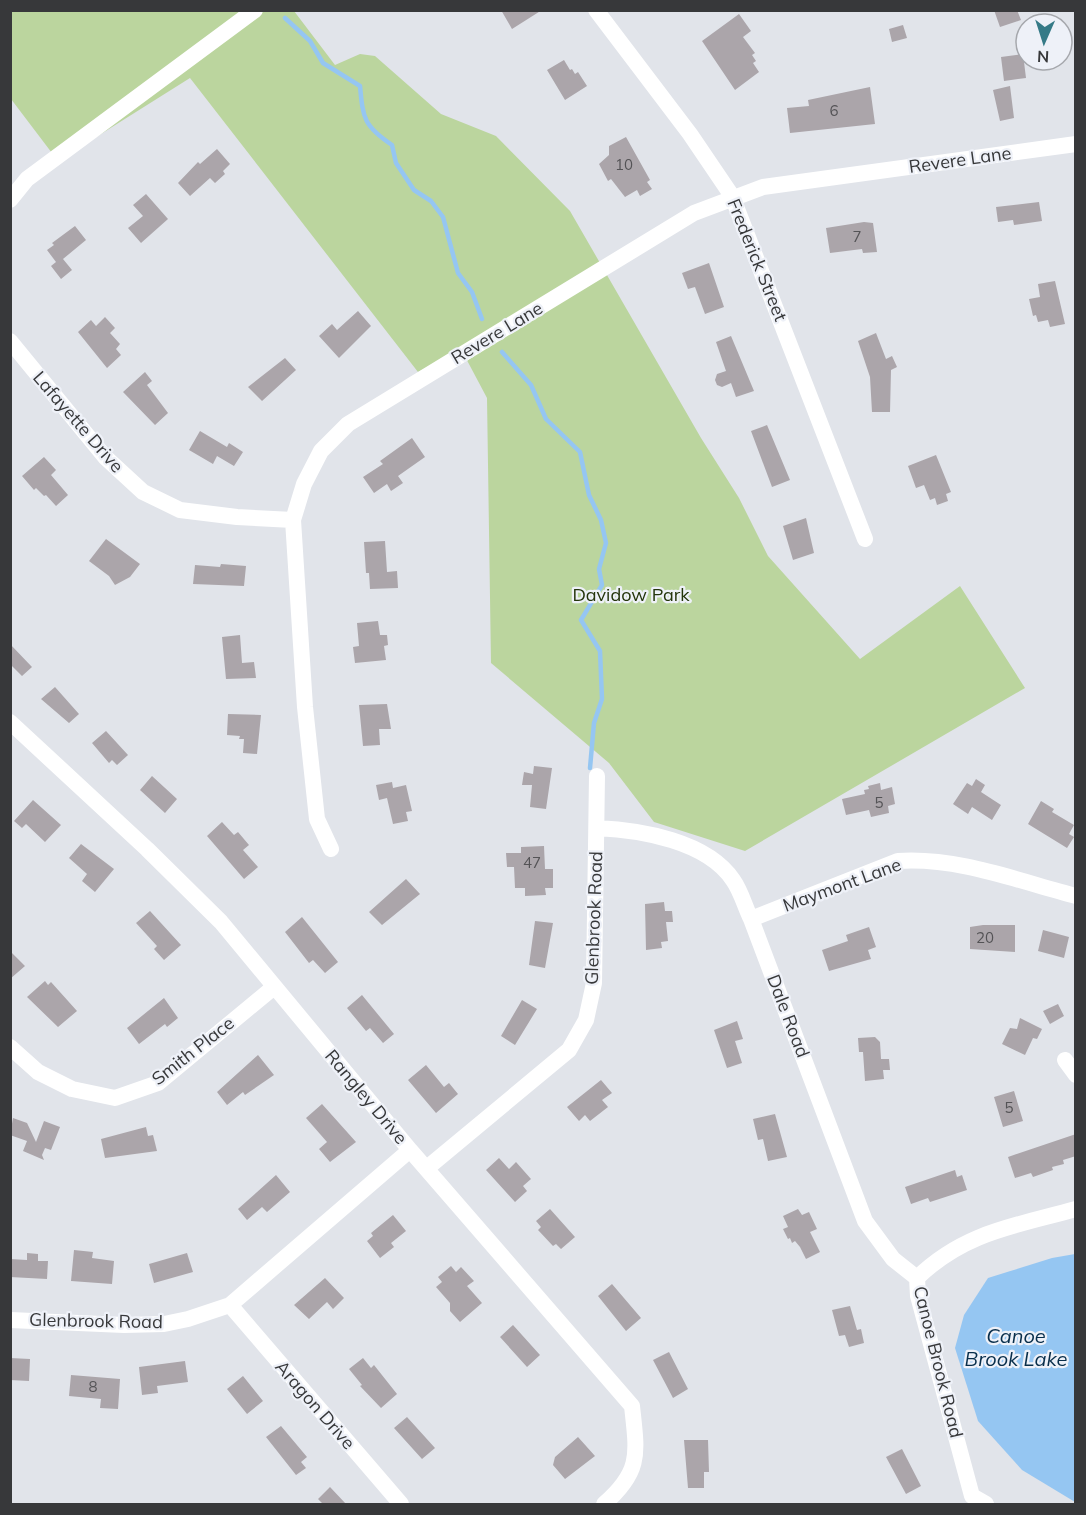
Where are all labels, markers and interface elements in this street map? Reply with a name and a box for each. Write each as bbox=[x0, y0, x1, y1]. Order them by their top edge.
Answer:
north arrow bbox=[1014, 12, 1074, 72]
text: N bbox=[1037, 47, 1050, 67]
house number: 6 bbox=[829, 101, 839, 120]
street label: Revere Lane bbox=[907, 141, 1013, 178]
house number: 10 bbox=[615, 155, 633, 174]
street label: Frederick Street bbox=[722, 195, 793, 324]
house number: 7 bbox=[852, 227, 862, 246]
street label: Revere Lane bbox=[447, 296, 547, 369]
street label: Lafayette Drive bbox=[28, 366, 129, 477]
park label: Davidow Park bbox=[572, 583, 690, 606]
house number: 5 bbox=[874, 793, 884, 812]
street label: Glenbrook Road bbox=[580, 851, 607, 985]
street label: Maymont Lane bbox=[779, 852, 904, 917]
house number: 47 bbox=[523, 853, 541, 872]
house number: 20 bbox=[976, 928, 994, 947]
street label: Dale Road bbox=[762, 971, 815, 1061]
street label: Smith Place bbox=[147, 1011, 238, 1090]
street label: Rangley Drive bbox=[320, 1045, 413, 1149]
house number: 5 bbox=[1004, 1098, 1014, 1117]
street label: Canoe Brook Road bbox=[909, 1284, 968, 1440]
street label: Glenbrook Road bbox=[29, 1308, 163, 1333]
water label: Canoe Brook Lake bbox=[965, 1323, 1068, 1371]
street label: Aragon Drive bbox=[271, 1355, 360, 1454]
house number: 8 bbox=[88, 1377, 98, 1396]

